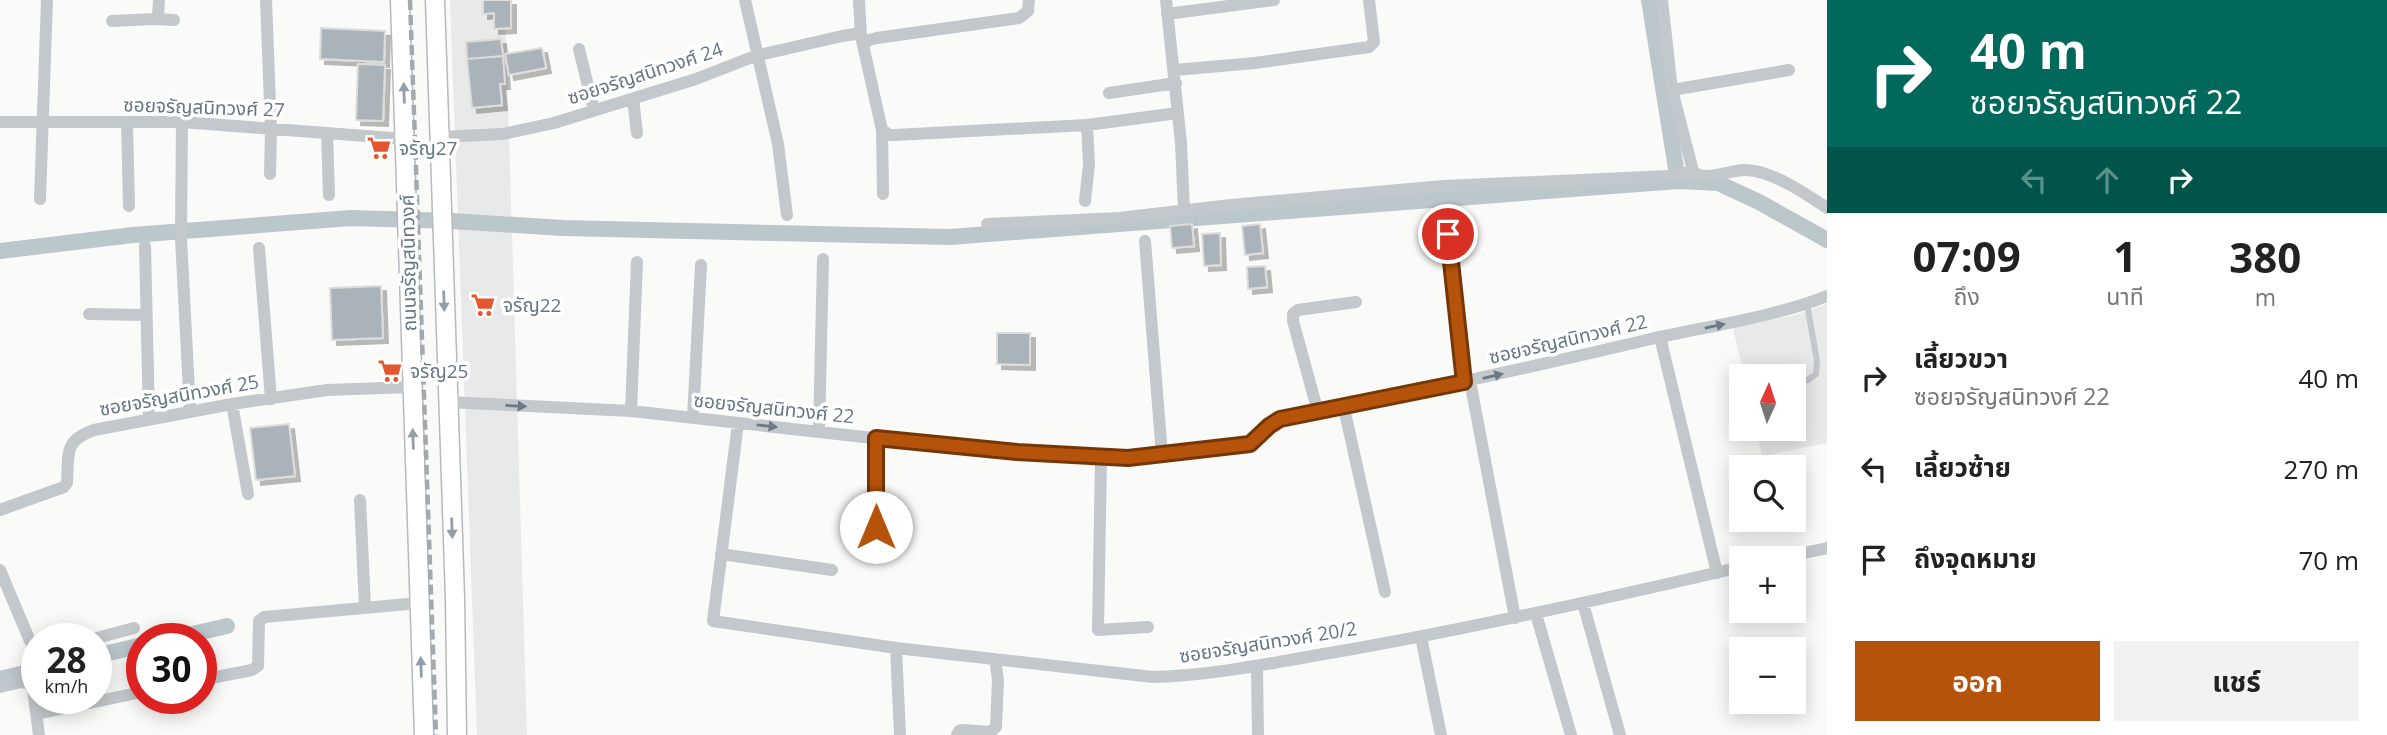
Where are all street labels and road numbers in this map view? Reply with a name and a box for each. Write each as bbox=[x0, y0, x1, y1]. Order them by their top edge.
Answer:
street label: ซอยจรัญสนิทวงศ์ 24 bbox=[564, 36, 726, 110]
street label: ซอยจรัญสนิทวงศ์ 27 bbox=[123, 91, 285, 123]
street label: ถนนจรัญสนิทวงศ์ bbox=[394, 194, 422, 332]
street label: ซอยจรัญสนิทวงศ์ 22 bbox=[1486, 308, 1650, 370]
street label: ซอยจรัญสนิทวงศ์ 25 bbox=[97, 368, 261, 422]
street label: ซอยจรัญสนิทวงศ์ 22 bbox=[692, 387, 856, 429]
street label: ซอยจรัญสนิทวงศ์ 20/2 bbox=[1177, 615, 1359, 669]

